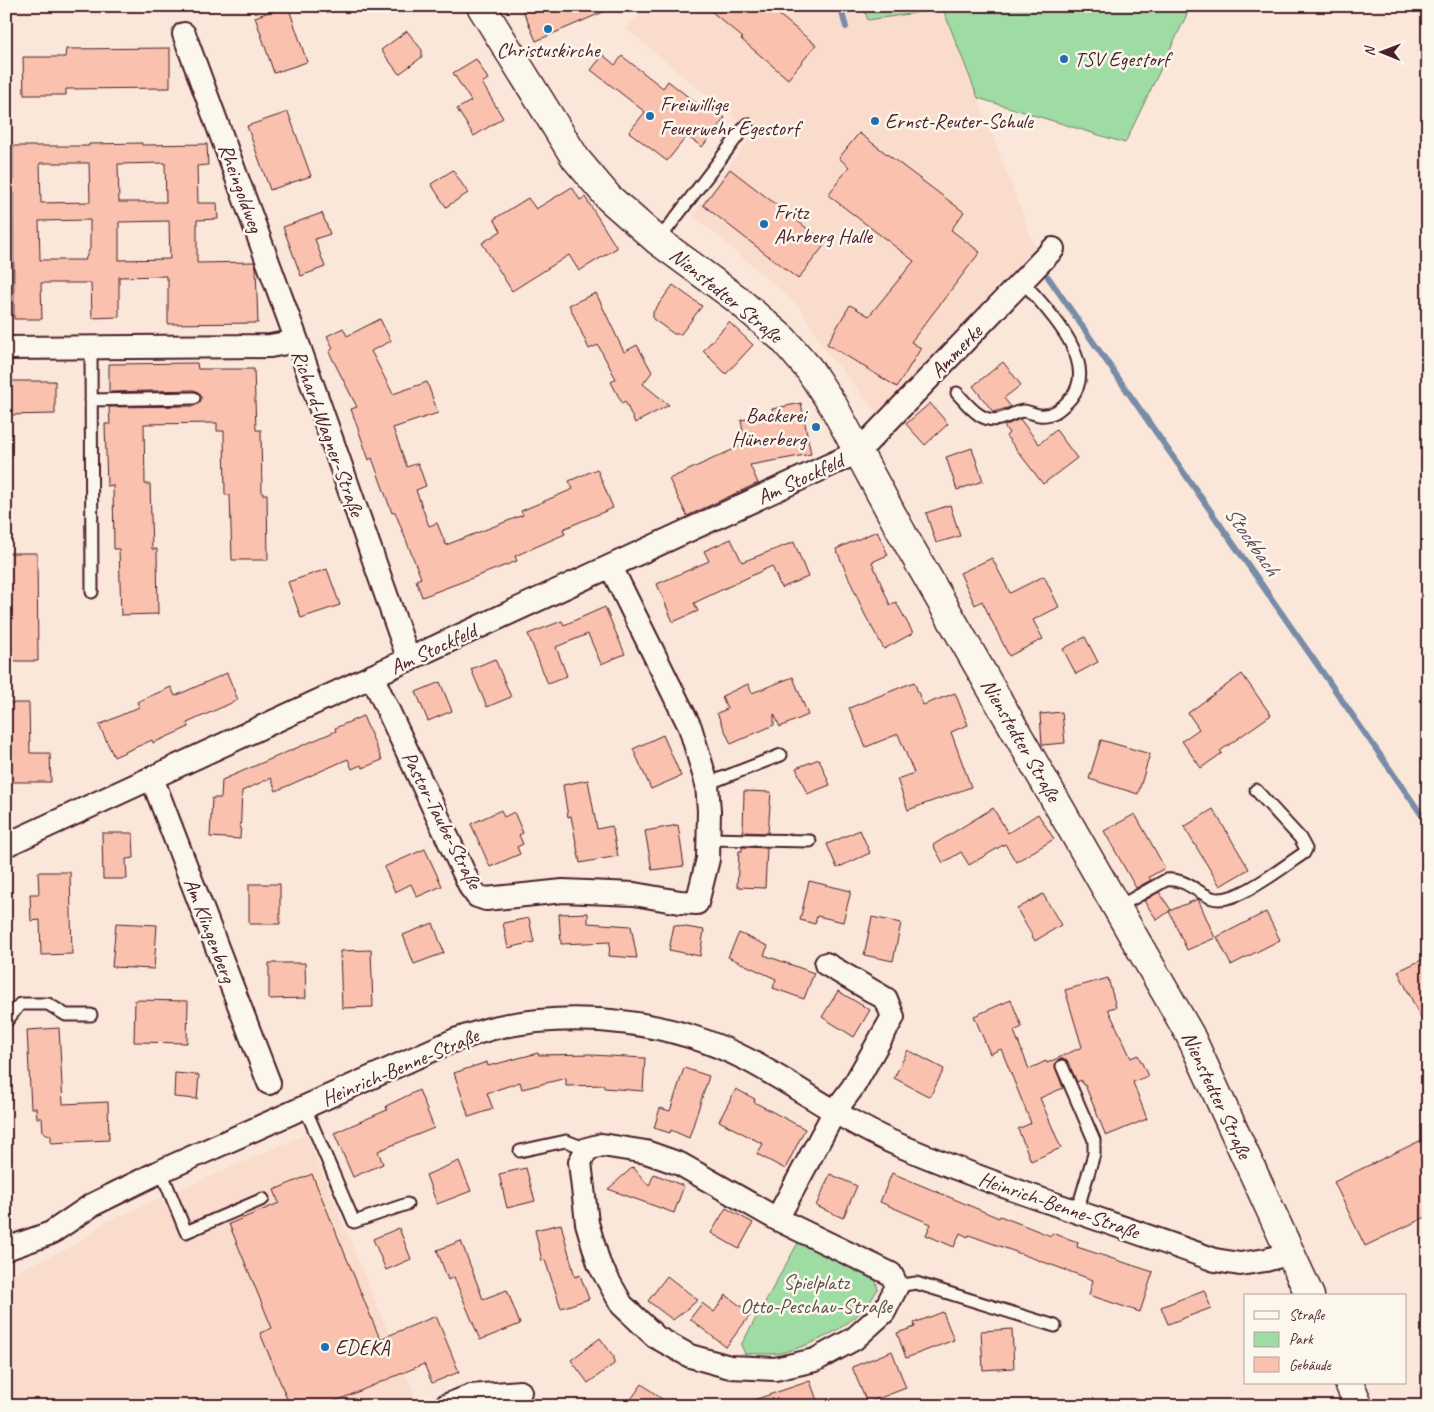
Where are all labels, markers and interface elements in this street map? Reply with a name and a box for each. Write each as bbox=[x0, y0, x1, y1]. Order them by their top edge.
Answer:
marker: Christuskirche bbox=[542, 23, 554, 35]
north arrow bbox=[1356, 28, 1406, 78]
place label: Christuskirche bbox=[496, 37, 602, 63]
text: N bbox=[1361, 45, 1378, 56]
place label: TSV Egestorf bbox=[1074, 46, 1173, 72]
marker: TSV Egestorf bbox=[1058, 53, 1070, 65]
place label: Freiwillige Feuerwehr Egestorf bbox=[660, 91, 804, 141]
place label: Ernst-Reuter-Schule bbox=[885, 108, 1034, 134]
marker: Freiwillige Feuerwehr Egestorf bbox=[644, 110, 656, 122]
marker: Ernst-Reuter-Schule bbox=[869, 115, 881, 127]
street label: Rheingoldweg bbox=[213, 140, 270, 238]
place label: Fritz Ahrberg Halle bbox=[774, 199, 873, 249]
marker: Fritz Ahrberg Halle bbox=[758, 218, 770, 230]
street label: Nienstedter Straße bbox=[664, 242, 789, 350]
street label: Ammerke bbox=[924, 318, 988, 383]
street label: Richard-Wagner-Straße bbox=[286, 346, 371, 522]
place label: Backerei Hünerberg bbox=[732, 402, 809, 452]
marker: Backerei Hünerberg bbox=[810, 421, 822, 433]
street label: Am Stockfeld bbox=[753, 446, 851, 510]
water label: Stockbach bbox=[1218, 501, 1287, 583]
street label: Am Stockfeld bbox=[386, 616, 484, 680]
street label: Nienstedter Straße bbox=[975, 674, 1068, 808]
street label: Pastor-Taube-Straße bbox=[396, 747, 489, 895]
street label: Am Klingenberg bbox=[178, 874, 242, 987]
street label: Heinrich-Benne-Straße bbox=[318, 1021, 484, 1112]
street label: Nienstedter Straße bbox=[1176, 1027, 1259, 1165]
street label: Heinrich-Benne-Straße bbox=[975, 1165, 1145, 1245]
park label: Spielplatz Otto-Peschau-Straße bbox=[740, 1269, 894, 1319]
legend bbox=[1244, 1294, 1406, 1384]
text: Straße bbox=[1289, 1306, 1325, 1325]
text: Park bbox=[1289, 1330, 1314, 1349]
place label: EDEKA bbox=[335, 1334, 390, 1360]
marker: EDEKA bbox=[319, 1341, 331, 1353]
text: Gebäude bbox=[1289, 1356, 1332, 1375]

